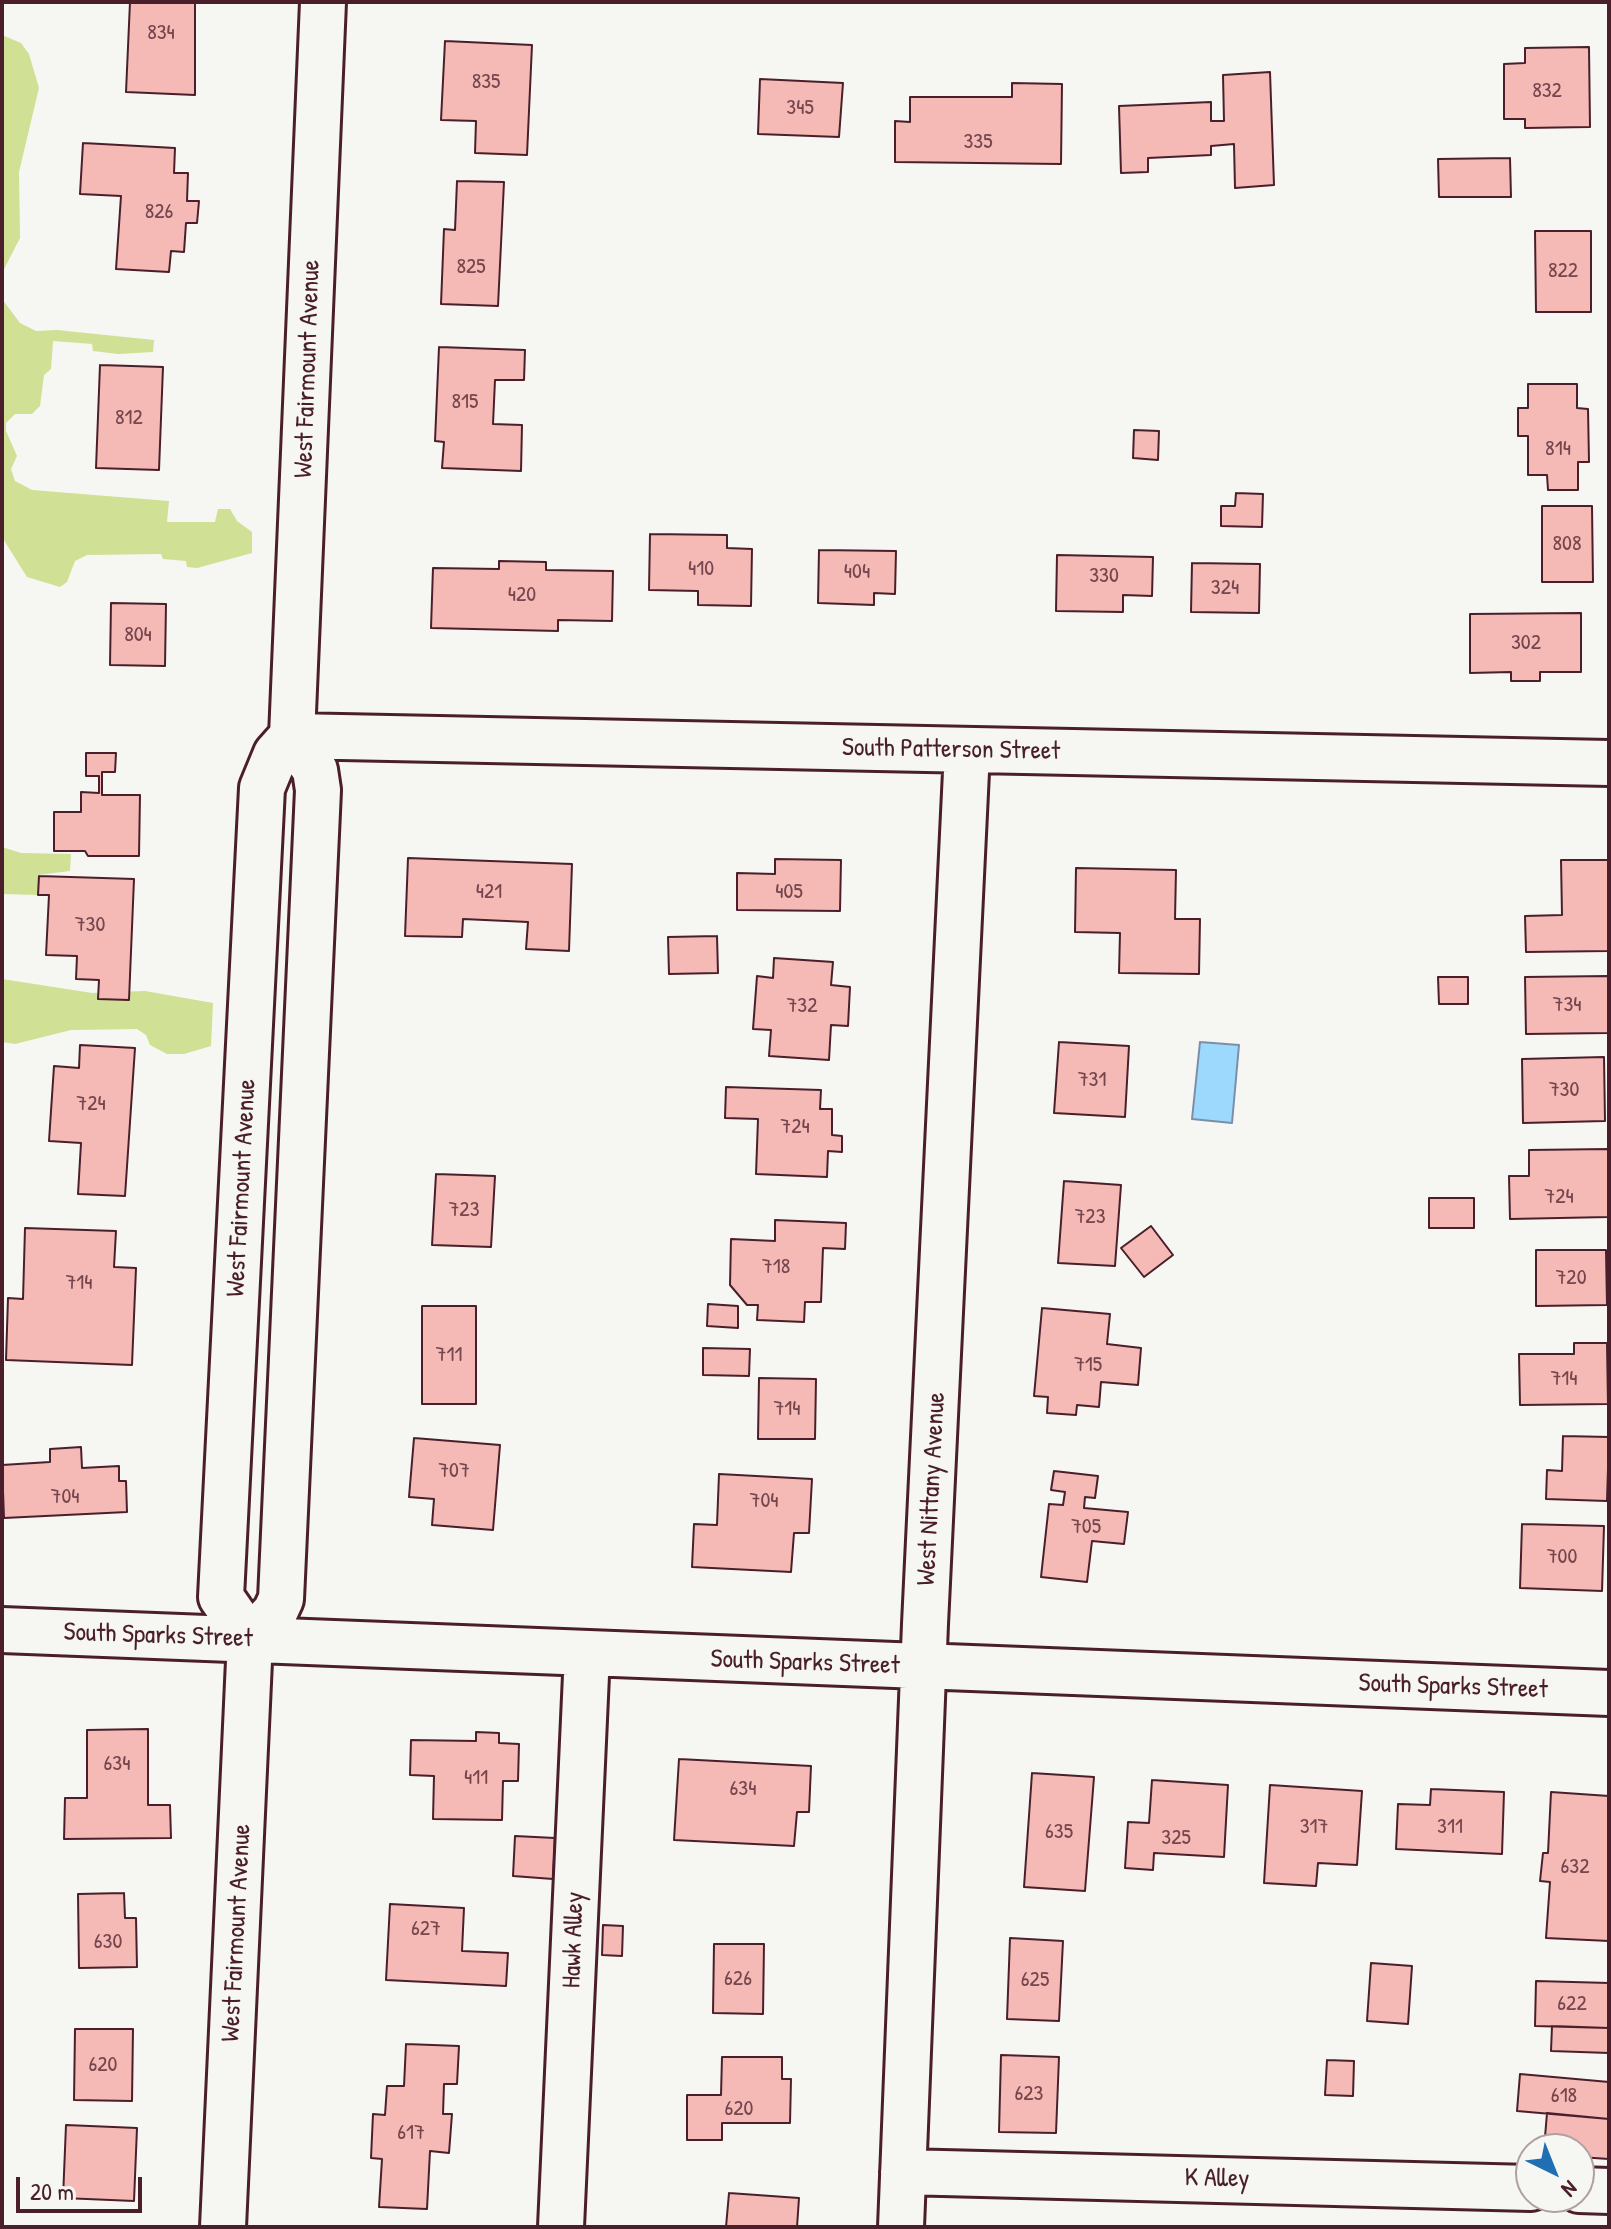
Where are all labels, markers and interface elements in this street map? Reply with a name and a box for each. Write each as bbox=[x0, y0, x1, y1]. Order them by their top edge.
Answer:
house number: 834 bbox=[147, 20, 175, 46]
house number: 835 bbox=[472, 69, 500, 95]
house number: 832 bbox=[1532, 78, 1562, 104]
house number: 345 bbox=[786, 95, 814, 121]
house number: 335 bbox=[963, 129, 993, 155]
house number: 826 bbox=[145, 199, 173, 225]
house number: 825 bbox=[456, 254, 486, 280]
house number: 822 bbox=[1548, 258, 1578, 284]
street label: West Fairmount Avenue bbox=[289, 259, 327, 479]
house number: 815 bbox=[452, 389, 478, 415]
house number: 812 bbox=[115, 405, 143, 431]
house number: 814 bbox=[1545, 436, 1571, 462]
house number: 808 bbox=[1553, 531, 1581, 557]
house number: 410 bbox=[688, 556, 714, 582]
house number: 404 bbox=[844, 559, 870, 585]
house number: 330 bbox=[1089, 563, 1119, 589]
house number: 324 bbox=[1211, 575, 1239, 601]
house number: 420 bbox=[508, 582, 536, 608]
house number: 804 bbox=[124, 622, 152, 648]
house number: 302 bbox=[1511, 630, 1541, 656]
street label: South Patterson Street bbox=[842, 732, 1060, 768]
house number: 421 bbox=[476, 879, 502, 905]
house number: 405 bbox=[775, 879, 803, 905]
house number: 730 bbox=[75, 912, 105, 938]
house number: 734 bbox=[1553, 992, 1581, 1018]
house number: 732 bbox=[786, 993, 818, 1019]
house number: 731 bbox=[1078, 1067, 1106, 1093]
house number: 730 bbox=[1549, 1077, 1579, 1103]
street label: West Fairmount Avenue bbox=[221, 1078, 263, 1298]
house number: 724 bbox=[76, 1091, 106, 1117]
house number: 724 bbox=[780, 1114, 810, 1140]
house number: 724 bbox=[1544, 1184, 1574, 1210]
house number: 723 bbox=[448, 1197, 480, 1223]
house number: 723 bbox=[1074, 1204, 1106, 1230]
house number: 718 bbox=[762, 1254, 790, 1280]
house number: 720 bbox=[1555, 1265, 1587, 1291]
house number: 714 bbox=[65, 1270, 93, 1296]
house number: 711 bbox=[436, 1342, 462, 1368]
house number: 715 bbox=[1074, 1352, 1102, 1378]
house number: 714 bbox=[1550, 1366, 1578, 1392]
street label: West Nittany Avenue bbox=[911, 1391, 953, 1587]
house number: 714 bbox=[773, 1396, 801, 1422]
house number: 707 bbox=[438, 1458, 470, 1484]
house number: 704 bbox=[51, 1484, 79, 1510]
house number: 704 bbox=[750, 1488, 778, 1514]
house number: 705 bbox=[1071, 1514, 1101, 1540]
house number: 700 bbox=[1547, 1544, 1577, 1570]
street label: South Sparks Street bbox=[63, 1617, 253, 1655]
street label: South Sparks Street bbox=[710, 1644, 900, 1682]
street label: South Sparks Street bbox=[1358, 1668, 1548, 1706]
house number: 634 bbox=[104, 1751, 130, 1777]
house number: 411 bbox=[464, 1765, 488, 1791]
house number: 634 bbox=[730, 1776, 756, 1802]
house number: 317 bbox=[1300, 1814, 1328, 1840]
house number: 311 bbox=[1437, 1814, 1463, 1840]
house number: 635 bbox=[1045, 1819, 1073, 1845]
street label: West Fairmount Avenue bbox=[216, 1823, 258, 2043]
house number: 325 bbox=[1161, 1825, 1191, 1851]
house number: 632 bbox=[1561, 1854, 1589, 1880]
street label: Hawk Alley bbox=[557, 1891, 591, 1989]
house number: 627 bbox=[411, 1916, 441, 1942]
house number: 630 bbox=[94, 1929, 122, 1955]
house number: 626 bbox=[724, 1966, 752, 1992]
house number: 625 bbox=[1021, 1967, 1049, 1993]
house number: 622 bbox=[1557, 1991, 1587, 2017]
house number: 620 bbox=[89, 2052, 117, 2078]
house number: 623 bbox=[1015, 2081, 1043, 2107]
house number: 618 bbox=[1551, 2083, 1577, 2109]
house number: 620 bbox=[725, 2096, 753, 2122]
house number: 617 bbox=[397, 2120, 425, 2146]
north arrow bbox=[1515, 2133, 1595, 2213]
scale bar bbox=[20, 2161, 146, 2211]
street label: K Alley bbox=[1184, 2163, 1250, 2195]
text: N bbox=[1555, 2174, 1585, 2204]
text: 20 m bbox=[30, 2175, 74, 2207]

